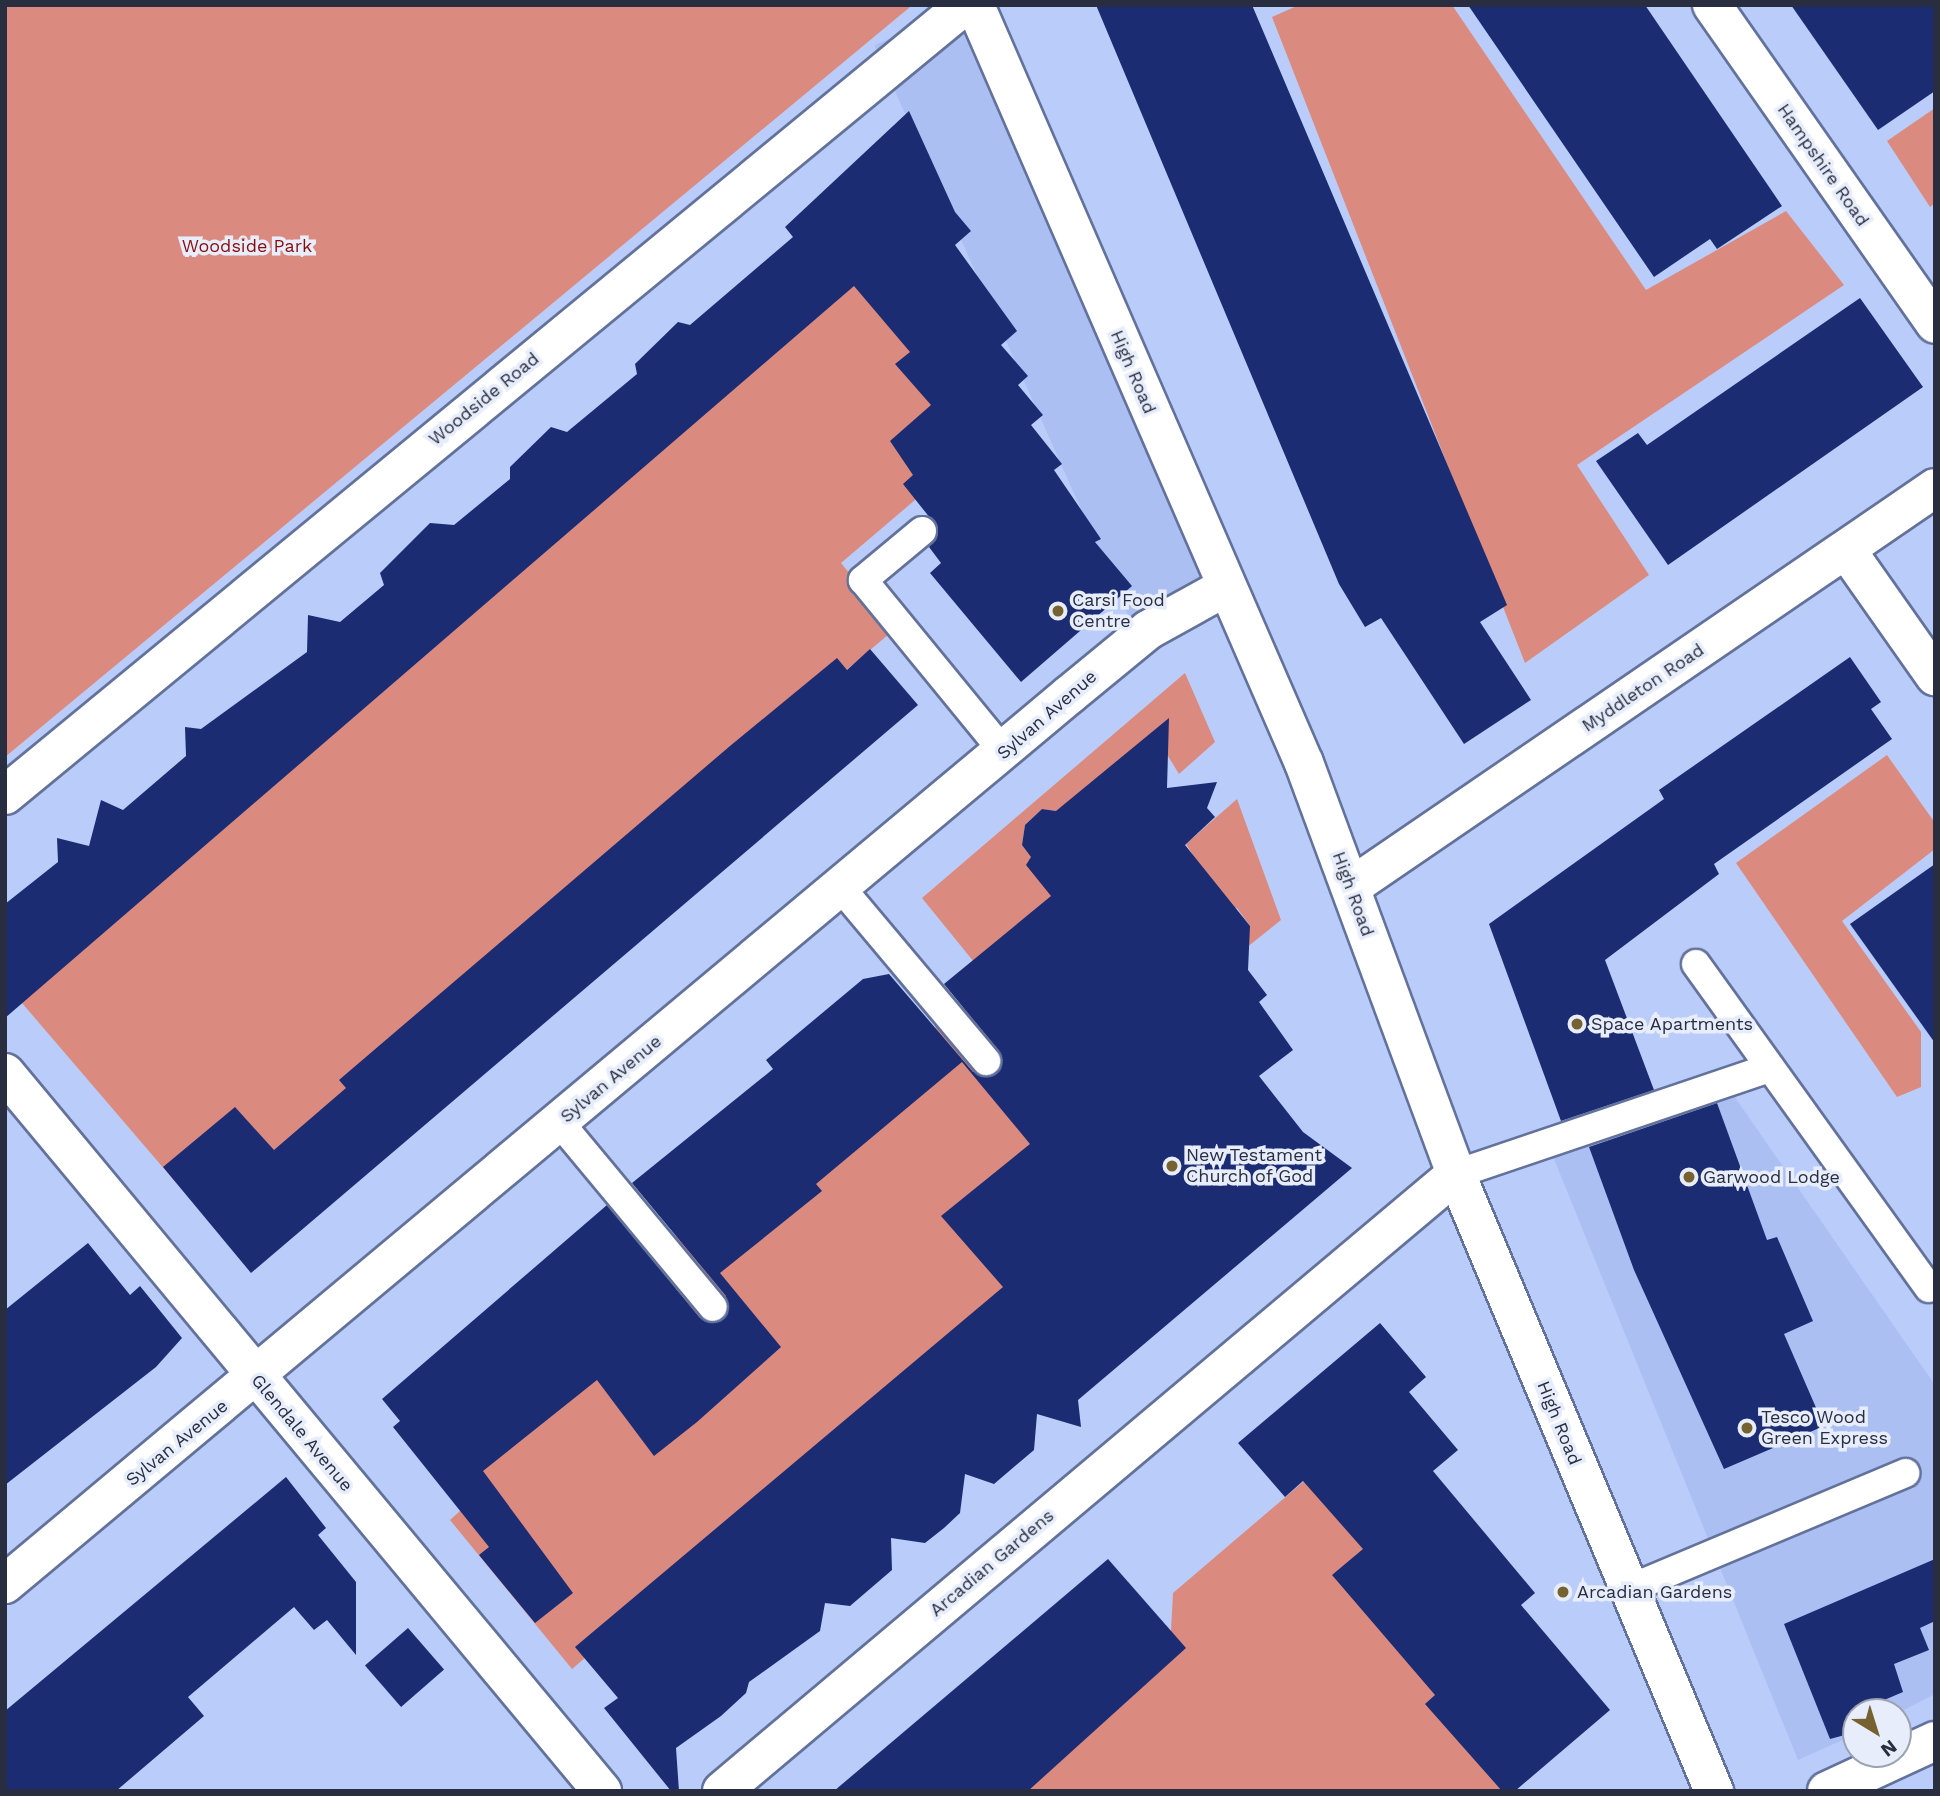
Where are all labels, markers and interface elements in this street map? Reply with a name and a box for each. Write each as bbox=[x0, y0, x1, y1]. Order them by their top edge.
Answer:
street label: Hampshire Road bbox=[1773, 100, 1873, 230]
park label: Woodside Park bbox=[182, 235, 312, 257]
street label: High Road bbox=[1106, 327, 1160, 417]
street label: Woodside Road bbox=[425, 348, 543, 450]
place label: Carsi Food Centre bbox=[1072, 590, 1165, 632]
marker: Carsi Food Centre bbox=[1050, 603, 1066, 619]
street label: Myddleton Road bbox=[1578, 639, 1708, 737]
street label: Sylvan Avenue bbox=[992, 666, 1102, 764]
street label: High Road bbox=[1328, 849, 1378, 939]
place label: Space Apartments bbox=[1591, 1013, 1754, 1035]
marker: Space Apartments bbox=[1569, 1016, 1585, 1032]
street label: Sylvan Avenue bbox=[556, 1030, 666, 1128]
place label: New Testament Church of God bbox=[1186, 1145, 1323, 1188]
marker: New Testament Church of God bbox=[1164, 1158, 1180, 1174]
place label: Garwood Lodge bbox=[1703, 1166, 1840, 1188]
marker: Garwood Lodge bbox=[1681, 1169, 1697, 1185]
street label: Glendale Avenue bbox=[246, 1370, 358, 1496]
street label: High Road bbox=[1532, 1378, 1586, 1468]
street label: Sylvan Avenue bbox=[121, 1395, 233, 1491]
place label: Tesco Wood Green Express bbox=[1761, 1407, 1888, 1450]
marker: Tesco Wood Green Express bbox=[1739, 1420, 1755, 1436]
street label: Arcadian Gardens bbox=[926, 1505, 1058, 1621]
place label: Arcadian Gardens bbox=[1577, 1581, 1732, 1603]
marker: Arcadian Gardens bbox=[1555, 1584, 1571, 1600]
north arrow bbox=[1842, 1698, 1912, 1768]
text: N bbox=[1876, 1735, 1902, 1762]

